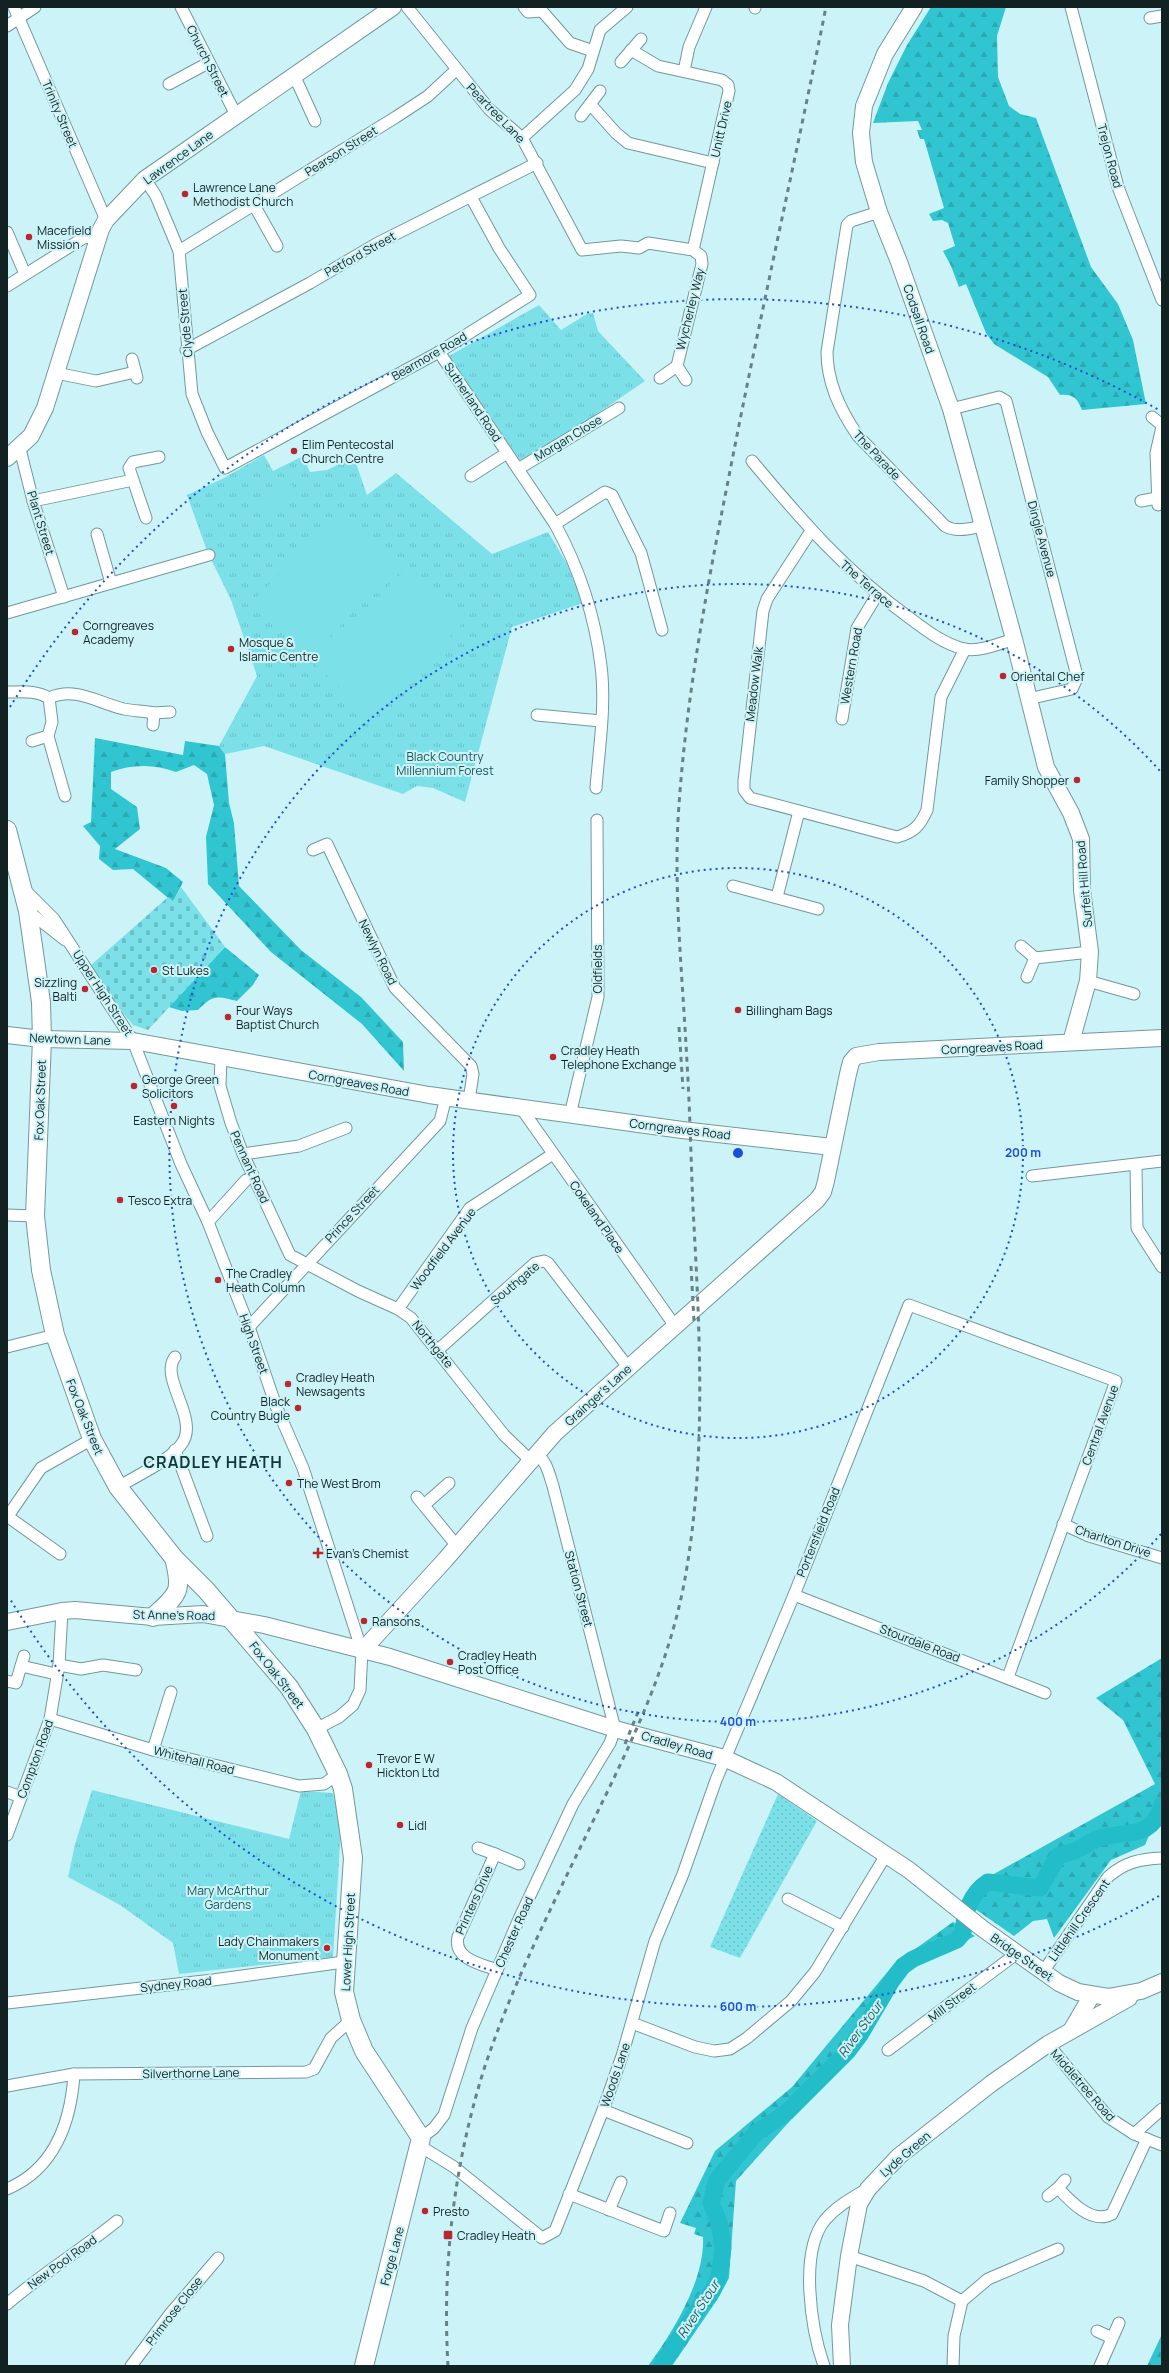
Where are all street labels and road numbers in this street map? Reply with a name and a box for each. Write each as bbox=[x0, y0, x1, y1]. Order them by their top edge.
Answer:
street label: Church Street bbox=[183, 22, 233, 100]
street label: Trinity Street bbox=[38, 77, 82, 151]
street label: Peartree Lane bbox=[463, 79, 529, 147]
street label: Unitt Drive bbox=[706, 99, 736, 159]
street label: Pearson Street bbox=[301, 122, 381, 180]
street label: Trejon Road bbox=[1093, 122, 1127, 190]
street label: Lawrence Lane bbox=[140, 126, 216, 188]
street label: Petford Street bbox=[321, 227, 399, 281]
street label: Wycherley Way bbox=[672, 265, 709, 352]
street label: Codsall Road bbox=[899, 282, 939, 356]
street label: Clyde Street bbox=[173, 288, 196, 358]
street label: Bearmore Road bbox=[388, 328, 470, 384]
street label: Sutherland Road bbox=[440, 359, 506, 445]
street label: Morgan Close bbox=[531, 411, 605, 465]
street label: The Parade bbox=[850, 426, 904, 484]
street label: Plant Street bbox=[23, 489, 59, 557]
street label: Dingle Avenue bbox=[1024, 499, 1060, 579]
street label: The Terrace bbox=[837, 556, 897, 612]
street label: Western Road bbox=[836, 626, 866, 706]
street label: Meadow Walk bbox=[741, 645, 767, 722]
street label: Surfeit Hill Road bbox=[1072, 840, 1096, 928]
street label: Newlyn Road bbox=[355, 916, 401, 988]
street label: Oldfields bbox=[589, 944, 606, 994]
street label: Upper High Street bbox=[69, 947, 137, 1039]
street label: Newtown Lane bbox=[29, 1029, 111, 1049]
street label: Corngreaves Road bbox=[941, 1036, 1043, 1058]
street label: Fox Oak Street bbox=[30, 1059, 50, 1141]
street label: Corngreaves Road bbox=[307, 1066, 411, 1100]
street label: Corngreaves Road bbox=[628, 1114, 732, 1144]
street label: Pennant Road bbox=[226, 1128, 274, 1206]
street label: Cokeland Place bbox=[566, 1177, 628, 1257]
street label: Prince Street bbox=[321, 1182, 383, 1246]
street label: Woodfield Avenue bbox=[406, 1204, 480, 1294]
street label: Southgate bbox=[487, 1258, 543, 1308]
street label: High Street bbox=[235, 1312, 273, 1377]
street label: Northgate bbox=[408, 1317, 458, 1371]
street label: Grainger's Lane bbox=[561, 1360, 635, 1430]
street label: Fox Oak Street bbox=[62, 1376, 108, 1458]
street label: Central Avenue bbox=[1078, 1382, 1122, 1468]
street label: Portersfield Road bbox=[792, 1484, 844, 1580]
street label: Charlton Drive bbox=[1073, 1521, 1153, 1561]
street label: Station Street bbox=[561, 1549, 597, 1629]
street label: St Anne's Road bbox=[133, 1606, 215, 1624]
street label: Stourdale Road bbox=[877, 1620, 963, 1666]
street label: Fox Oak Street bbox=[246, 1638, 309, 1712]
street label: Compton Road bbox=[13, 1717, 57, 1801]
street label: Cradley Road bbox=[639, 1727, 715, 1763]
street label: Whitehall Road bbox=[152, 1742, 236, 1778]
street label: Printers Drive bbox=[451, 1863, 497, 1937]
street label: Littlehill Crescent bbox=[1044, 1875, 1114, 1965]
street label: Lower High Street bbox=[337, 1892, 359, 1992]
street label: Chester Road bbox=[491, 1894, 537, 1970]
street label: Bridge Street bbox=[987, 1929, 1057, 1985]
street label: Sydney Road bbox=[139, 1972, 213, 1996]
street label: Mill Street bbox=[924, 1978, 980, 2026]
street label: Woods Lane bbox=[596, 2040, 634, 2110]
street label: Middletree Road bbox=[1047, 2045, 1119, 2125]
street label: Silverthorne Lane bbox=[142, 2064, 240, 2082]
street label: Lyde Green bbox=[876, 2127, 934, 2181]
street label: Forge Lane bbox=[376, 2225, 408, 2287]
street label: New Pool Road bbox=[24, 2231, 100, 2293]
street label: Primrose Close bbox=[142, 2273, 206, 2349]

